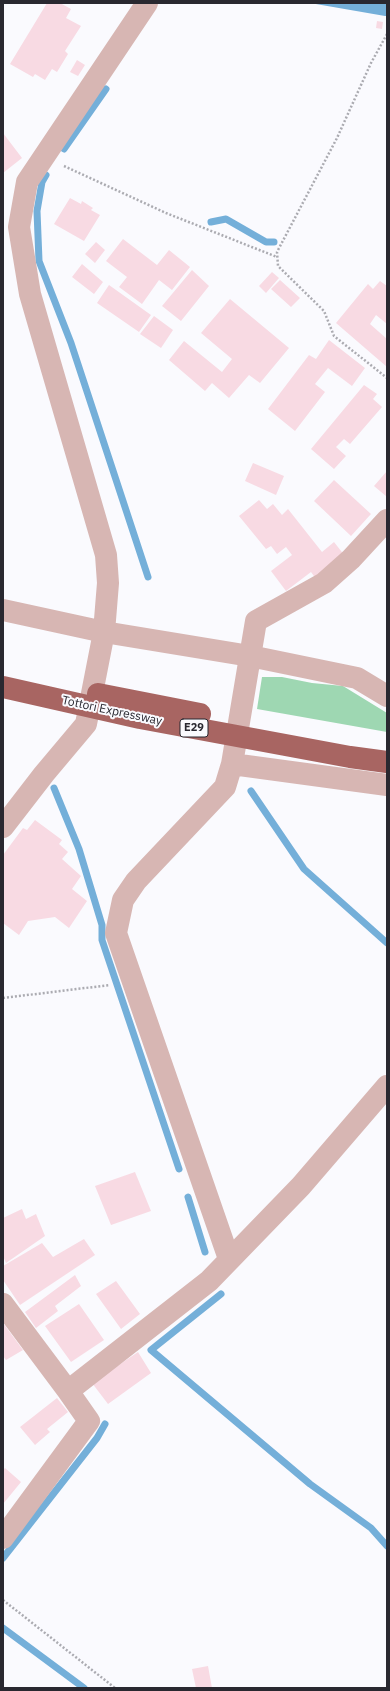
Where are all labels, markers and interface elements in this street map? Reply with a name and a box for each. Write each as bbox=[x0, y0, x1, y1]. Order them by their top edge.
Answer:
street label: Tottori Expressway bbox=[61, 693, 163, 729]
road number: E29 bbox=[180, 719, 208, 737]

